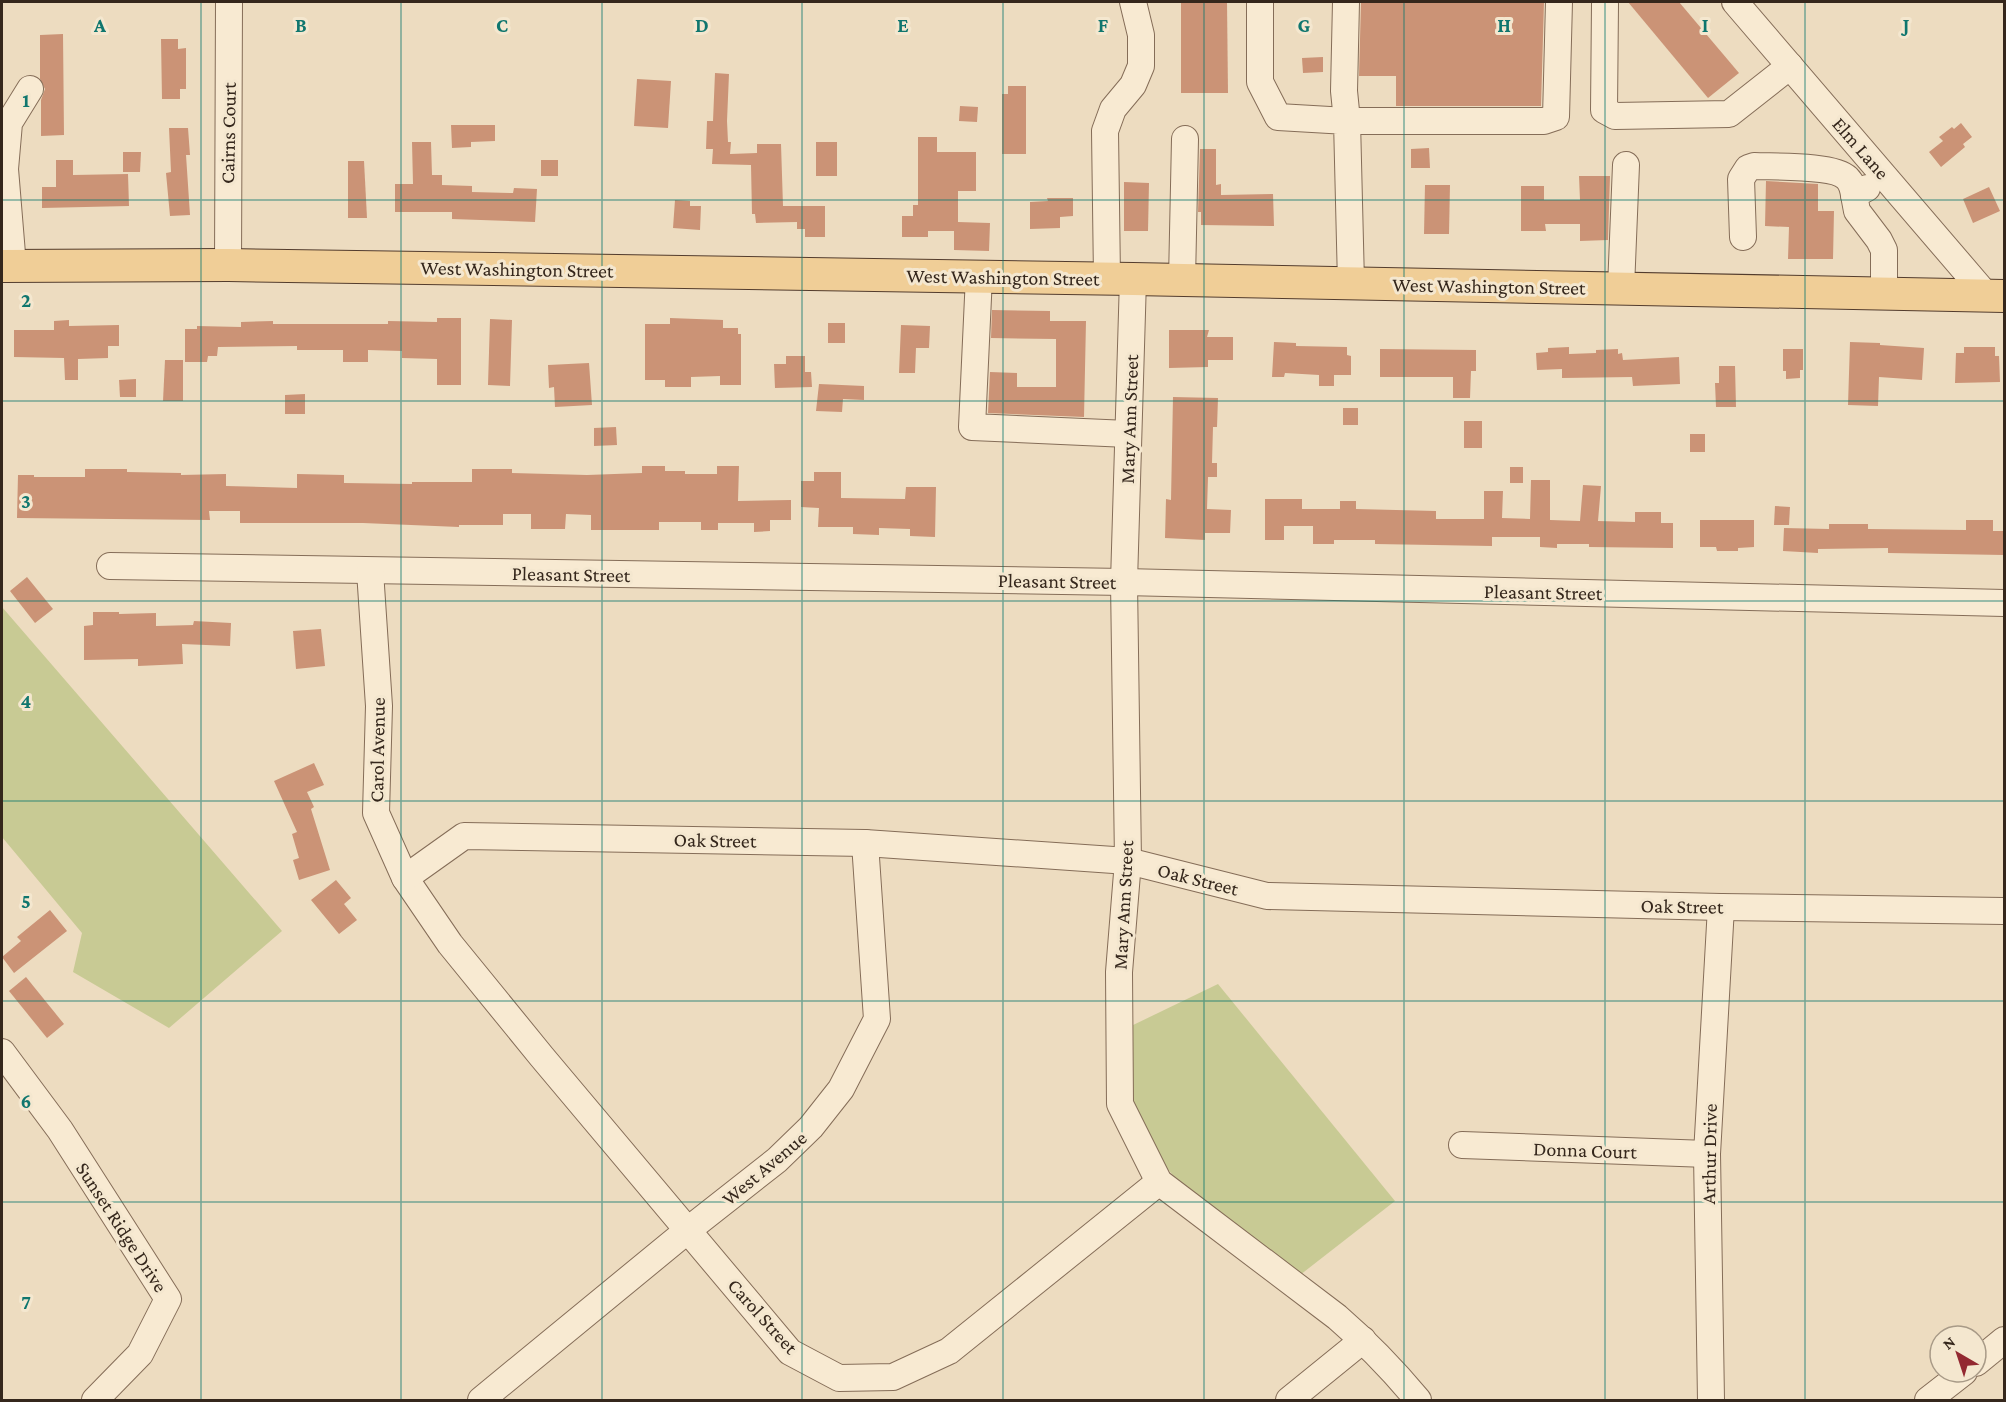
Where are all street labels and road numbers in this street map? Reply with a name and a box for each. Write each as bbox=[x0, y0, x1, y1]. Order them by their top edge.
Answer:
street label: Cairns Court bbox=[216, 82, 240, 184]
street label: Elm Lane bbox=[1828, 113, 1894, 184]
street label: West Washington Street bbox=[420, 256, 614, 283]
street label: West Washington Street bbox=[906, 264, 1100, 291]
street label: West Washington Street bbox=[1392, 273, 1586, 300]
street label: Mary Ann Street bbox=[1116, 354, 1143, 484]
street label: Pleasant Street bbox=[512, 562, 631, 586]
street label: Pleasant Street bbox=[998, 569, 1117, 593]
street label: Pleasant Street bbox=[1484, 580, 1603, 604]
street label: Carol Avenue bbox=[365, 697, 389, 803]
street label: Oak Street bbox=[673, 828, 757, 852]
street label: Mary Ann Street bbox=[1109, 839, 1138, 970]
street label: Oak Street bbox=[1155, 858, 1241, 900]
street label: Oak Street bbox=[1640, 894, 1724, 918]
street label: Arthur Drive bbox=[1697, 1103, 1721, 1205]
street label: West Avenue bbox=[717, 1126, 811, 1210]
street label: Donna Court bbox=[1533, 1137, 1638, 1163]
street label: Sunset Ridge Drive bbox=[71, 1158, 172, 1297]
street label: Carol Street bbox=[724, 1274, 803, 1358]

